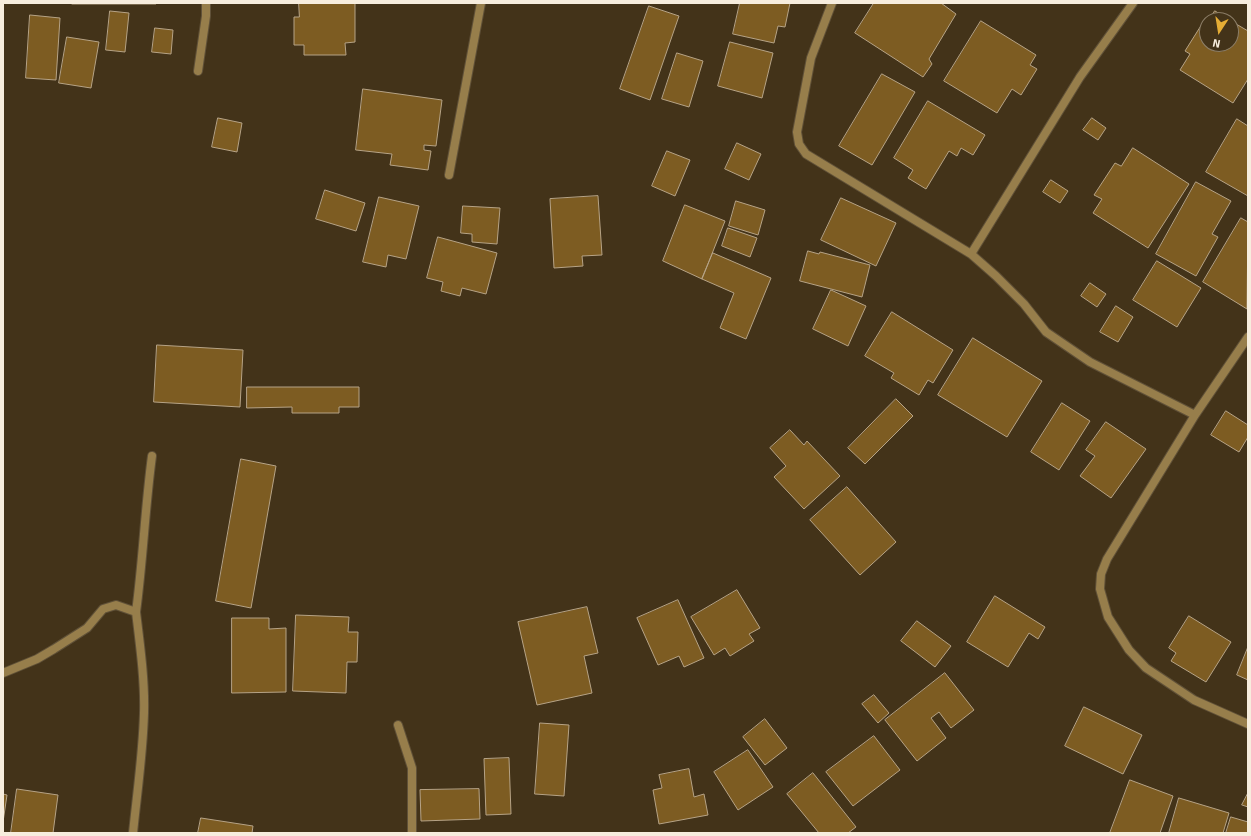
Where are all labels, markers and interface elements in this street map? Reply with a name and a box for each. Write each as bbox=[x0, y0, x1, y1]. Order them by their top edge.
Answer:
north arrow bbox=[1199, 12, 1239, 52]
text: N bbox=[1212, 36, 1222, 50]

